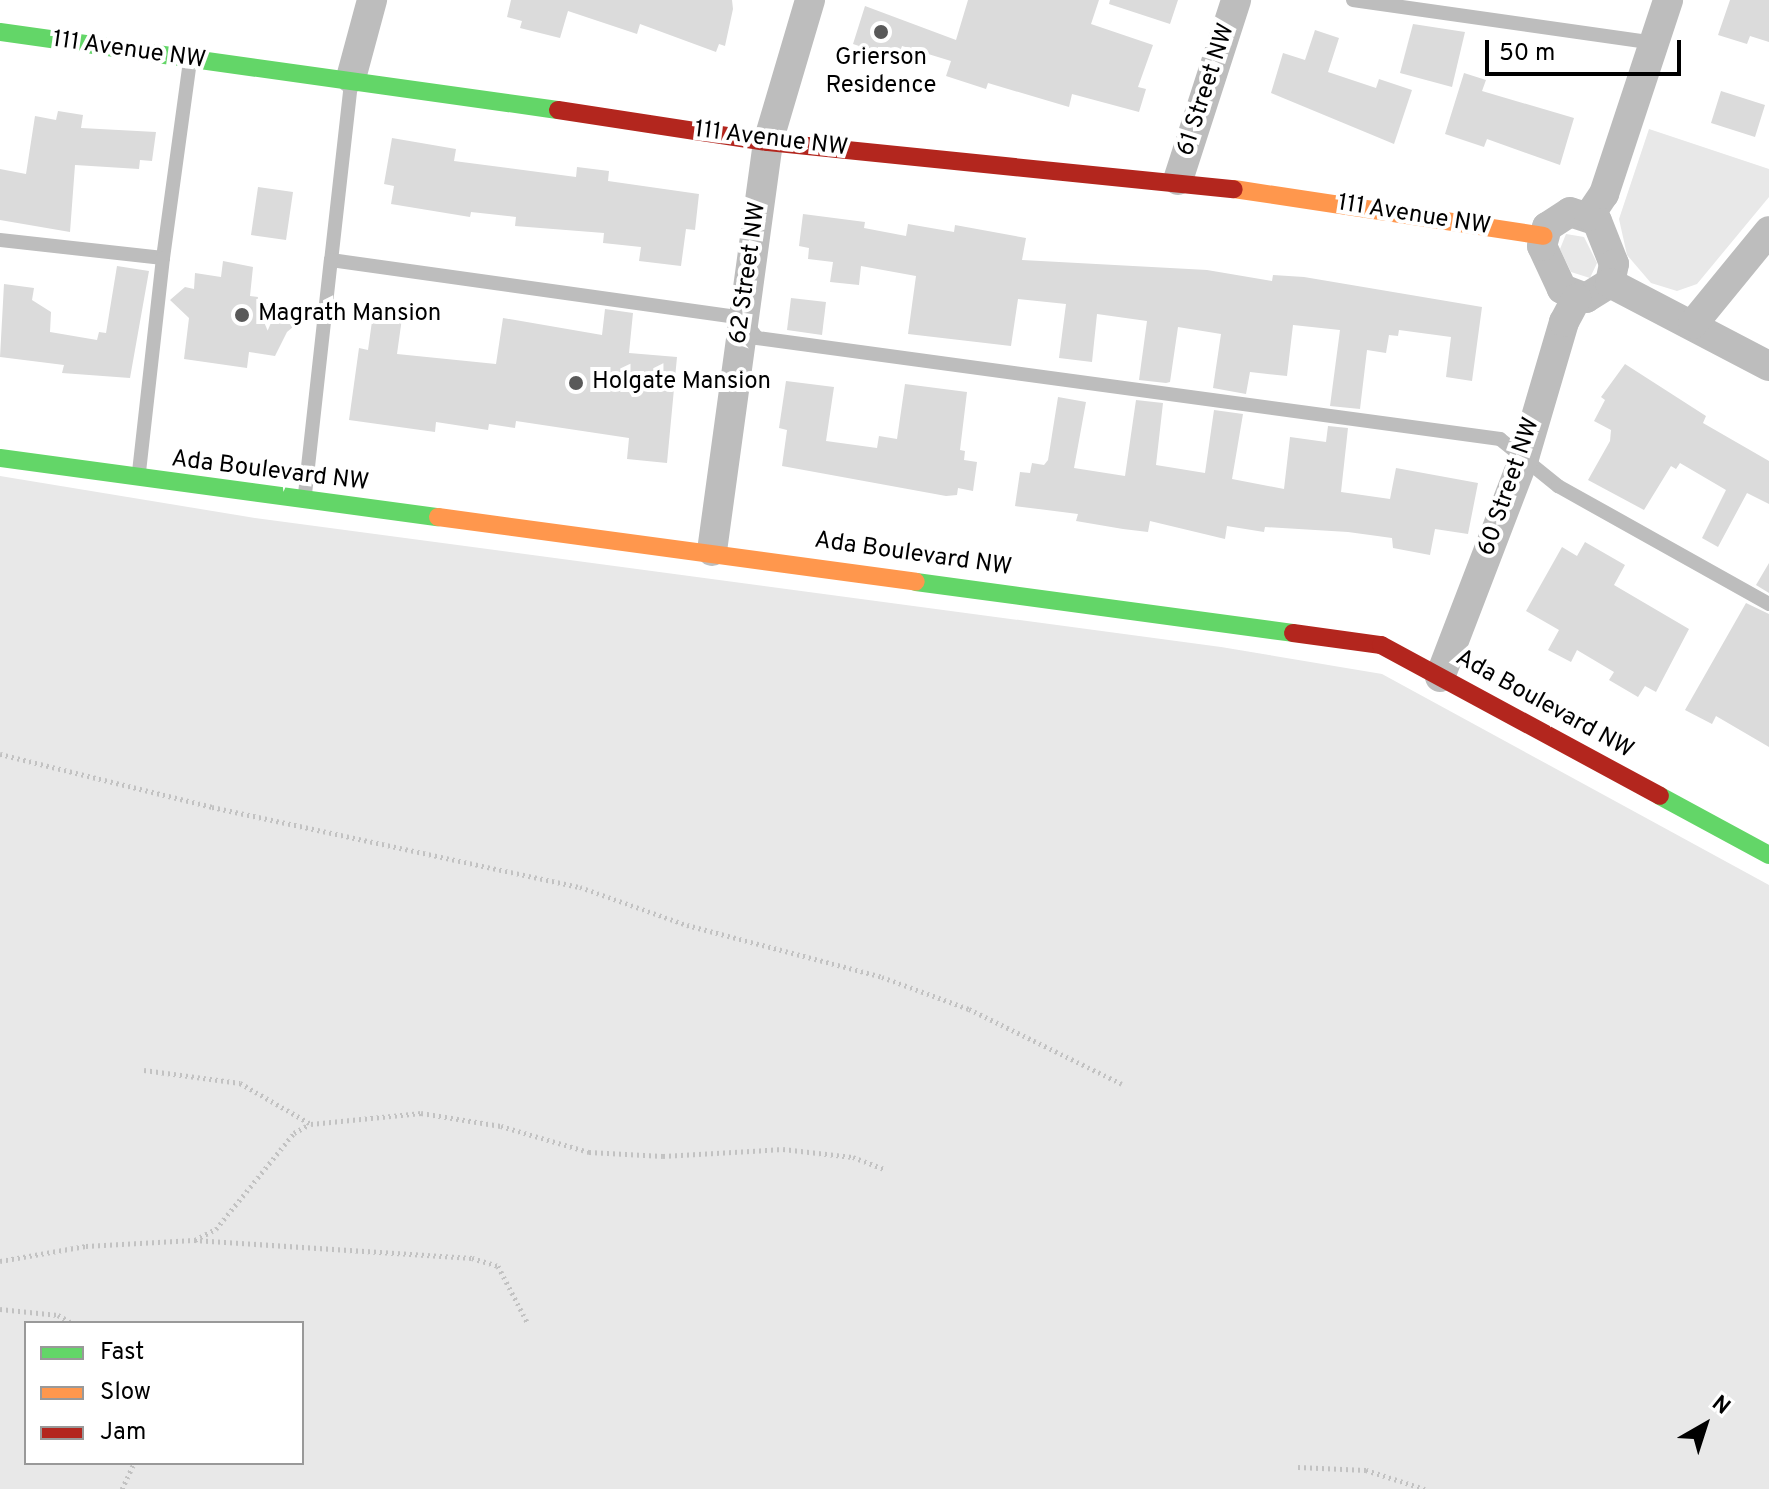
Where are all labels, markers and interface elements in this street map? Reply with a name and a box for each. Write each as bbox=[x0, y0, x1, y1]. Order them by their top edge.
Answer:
street label: 61 Street NW bbox=[1172, 20, 1242, 160]
marker: Grierson Residence bbox=[872, 23, 890, 41]
scale bar bbox=[1489, 24, 1685, 74]
street label: 111 Avenue NW bbox=[50, 26, 208, 76]
text: 50 m bbox=[1499, 39, 1555, 69]
place label: Grierson Residence bbox=[826, 45, 936, 101]
street label: 111 Avenue NW bbox=[692, 116, 850, 164]
street label: 111 Avenue NW bbox=[1335, 190, 1493, 242]
street label: 62 Street NW bbox=[725, 200, 773, 346]
place label: Magrath Mansion bbox=[258, 301, 441, 329]
marker: Magrath Mansion bbox=[233, 306, 251, 324]
place label: Holgate Mansion bbox=[592, 369, 771, 397]
marker: Holgate Mansion bbox=[567, 374, 585, 392]
street label: 60 Street NW bbox=[1473, 414, 1547, 560]
street label: Ada Boulevard NW bbox=[170, 446, 370, 498]
street label: Ada Boulevard NW bbox=[813, 527, 1013, 583]
street label: Ada Boulevard NW bbox=[1450, 644, 1638, 766]
legend bbox=[24, 1321, 304, 1465]
text: Fast bbox=[100, 1338, 144, 1368]
text: Slow bbox=[100, 1378, 151, 1408]
north arrow bbox=[1665, 1385, 1745, 1465]
text: N bbox=[1706, 1390, 1735, 1421]
text: Jam bbox=[100, 1418, 146, 1448]

